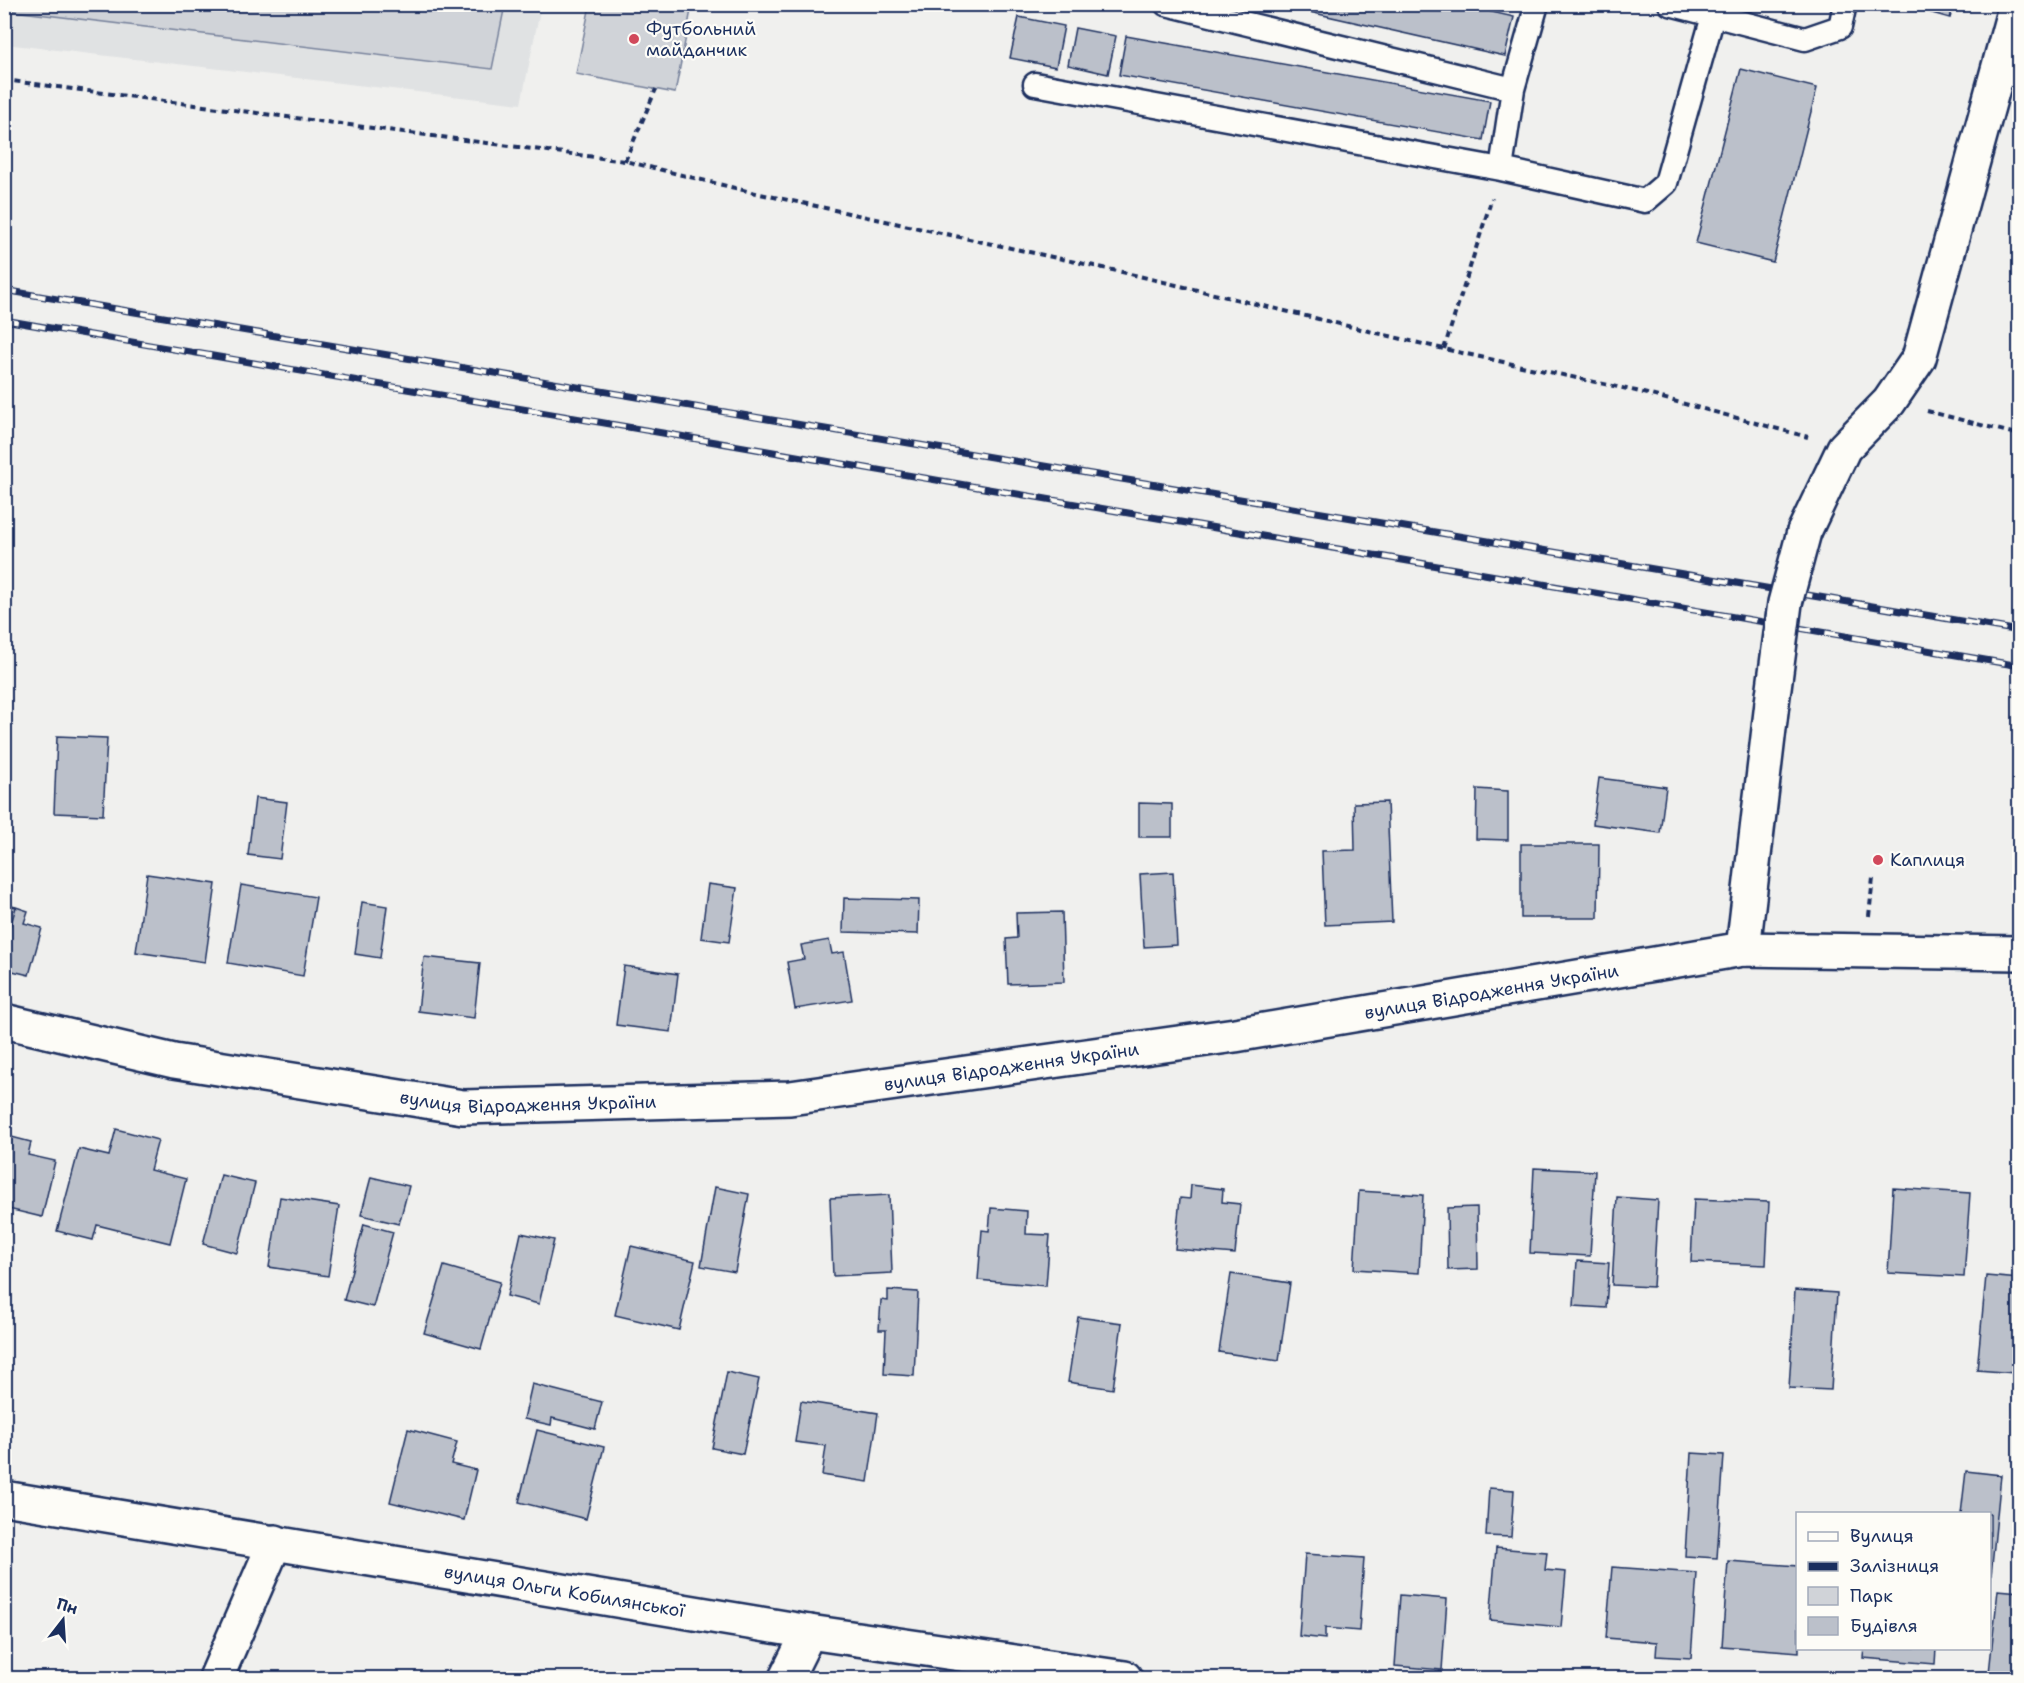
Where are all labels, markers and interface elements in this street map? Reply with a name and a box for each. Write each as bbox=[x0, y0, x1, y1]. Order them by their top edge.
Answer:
place label: Футбольний майданчик bbox=[646, 17, 756, 62]
marker: Футбольний майданчик bbox=[627, 32, 641, 46]
place label: Каплиця bbox=[1890, 848, 1965, 872]
marker: Каплиця bbox=[1871, 853, 1885, 867]
street label: вулиця Відродження України bbox=[1363, 958, 1621, 1025]
street label: вулиця Відродження України bbox=[882, 1037, 1141, 1097]
street label: вулиця Відродження України bbox=[398, 1085, 657, 1119]
legend bbox=[1796, 1512, 1991, 1650]
text: Вулиця bbox=[1850, 1524, 1914, 1548]
text: Залізниця bbox=[1850, 1554, 1939, 1578]
street label: вулиця Ольги Кобилянської bbox=[442, 1559, 687, 1623]
text: Парк bbox=[1850, 1584, 1893, 1608]
north arrow bbox=[33, 1590, 93, 1650]
text: Пн bbox=[54, 1593, 80, 1619]
text: Будівля bbox=[1850, 1614, 1918, 1638]

